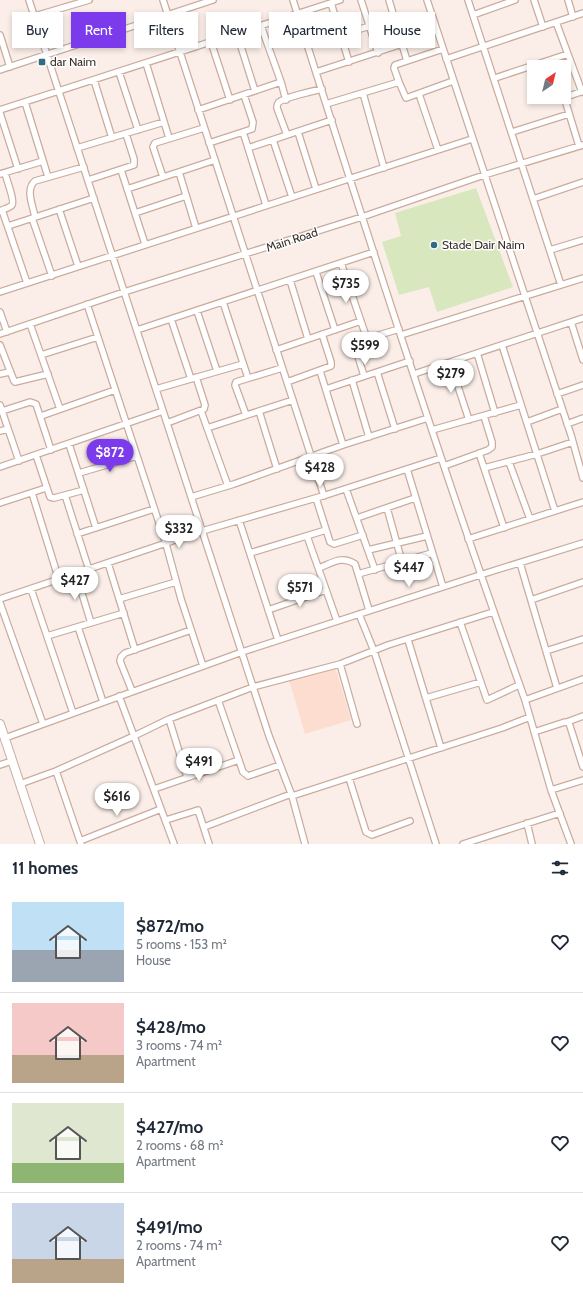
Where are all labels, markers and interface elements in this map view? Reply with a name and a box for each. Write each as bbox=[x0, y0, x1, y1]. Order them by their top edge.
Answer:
chip: Buy bbox=[12, 12, 63, 48]
chip: Rent bbox=[71, 12, 126, 48]
chip: Filters bbox=[134, 12, 198, 48]
chip: New bbox=[206, 12, 261, 48]
chip: Apartment bbox=[269, 12, 361, 48]
chip: House bbox=[369, 12, 435, 48]
place label: dar Naim bbox=[50, 54, 96, 69]
marker: dar Naim bbox=[37, 57, 47, 67]
north arrow bbox=[527, 60, 571, 104]
map controls bbox=[527, 60, 571, 104]
street label: Main Road bbox=[264, 224, 320, 255]
place label: Stade Dair Naim bbox=[442, 237, 525, 252]
marker: Stade Dair Naim bbox=[429, 240, 439, 250]
pin: $735 bbox=[322, 270, 370, 304]
text: $735 bbox=[332, 275, 360, 291]
pin: $599 bbox=[341, 332, 389, 366]
text: $599 bbox=[350, 337, 380, 353]
pin: $279 bbox=[427, 360, 475, 394]
text: $279 bbox=[437, 365, 465, 381]
pin: $872 bbox=[86, 439, 134, 473]
text: $872 bbox=[96, 444, 124, 460]
pin: $428 bbox=[296, 454, 344, 488]
text: $428 bbox=[305, 459, 335, 475]
pin: $332 bbox=[155, 515, 203, 549]
text: $332 bbox=[165, 520, 193, 536]
pin: $447 bbox=[385, 554, 433, 588]
text: $447 bbox=[394, 559, 424, 575]
pin: $427 bbox=[51, 567, 99, 601]
text: $427 bbox=[60, 572, 90, 588]
pin: $571 bbox=[276, 574, 324, 608]
text: $571 bbox=[287, 579, 313, 595]
pin: $491 bbox=[175, 748, 223, 782]
text: $491 bbox=[185, 753, 213, 769]
pin: $616 bbox=[93, 783, 141, 817]
text: $616 bbox=[104, 788, 130, 804]
icon: filters bbox=[549, 857, 571, 879]
text: 11 homes bbox=[12, 858, 78, 878]
text: $872/mo bbox=[136, 916, 204, 936]
icon: home bbox=[44, 918, 92, 966]
icon: heart bbox=[549, 931, 571, 953]
text: 5 rooms · 153 m² bbox=[136, 936, 227, 952]
text: House bbox=[136, 952, 171, 968]
text: $428/mo bbox=[136, 1017, 206, 1037]
icon: home bbox=[44, 1019, 92, 1067]
icon: heart bbox=[549, 1032, 571, 1054]
text: 3 rooms · 74 m² bbox=[136, 1037, 222, 1053]
text: Apartment bbox=[136, 1053, 196, 1069]
text: $427/mo bbox=[136, 1117, 203, 1137]
icon: home bbox=[44, 1119, 92, 1167]
icon: heart bbox=[549, 1132, 571, 1154]
text: 2 rooms · 68 m² bbox=[136, 1137, 224, 1153]
text: Apartment bbox=[136, 1153, 196, 1169]
text: $491/mo bbox=[136, 1217, 202, 1237]
icon: home bbox=[44, 1219, 92, 1267]
icon: heart bbox=[549, 1232, 571, 1254]
text: 2 rooms · 74 m² bbox=[136, 1237, 222, 1253]
text: Apartment bbox=[136, 1253, 196, 1269]

